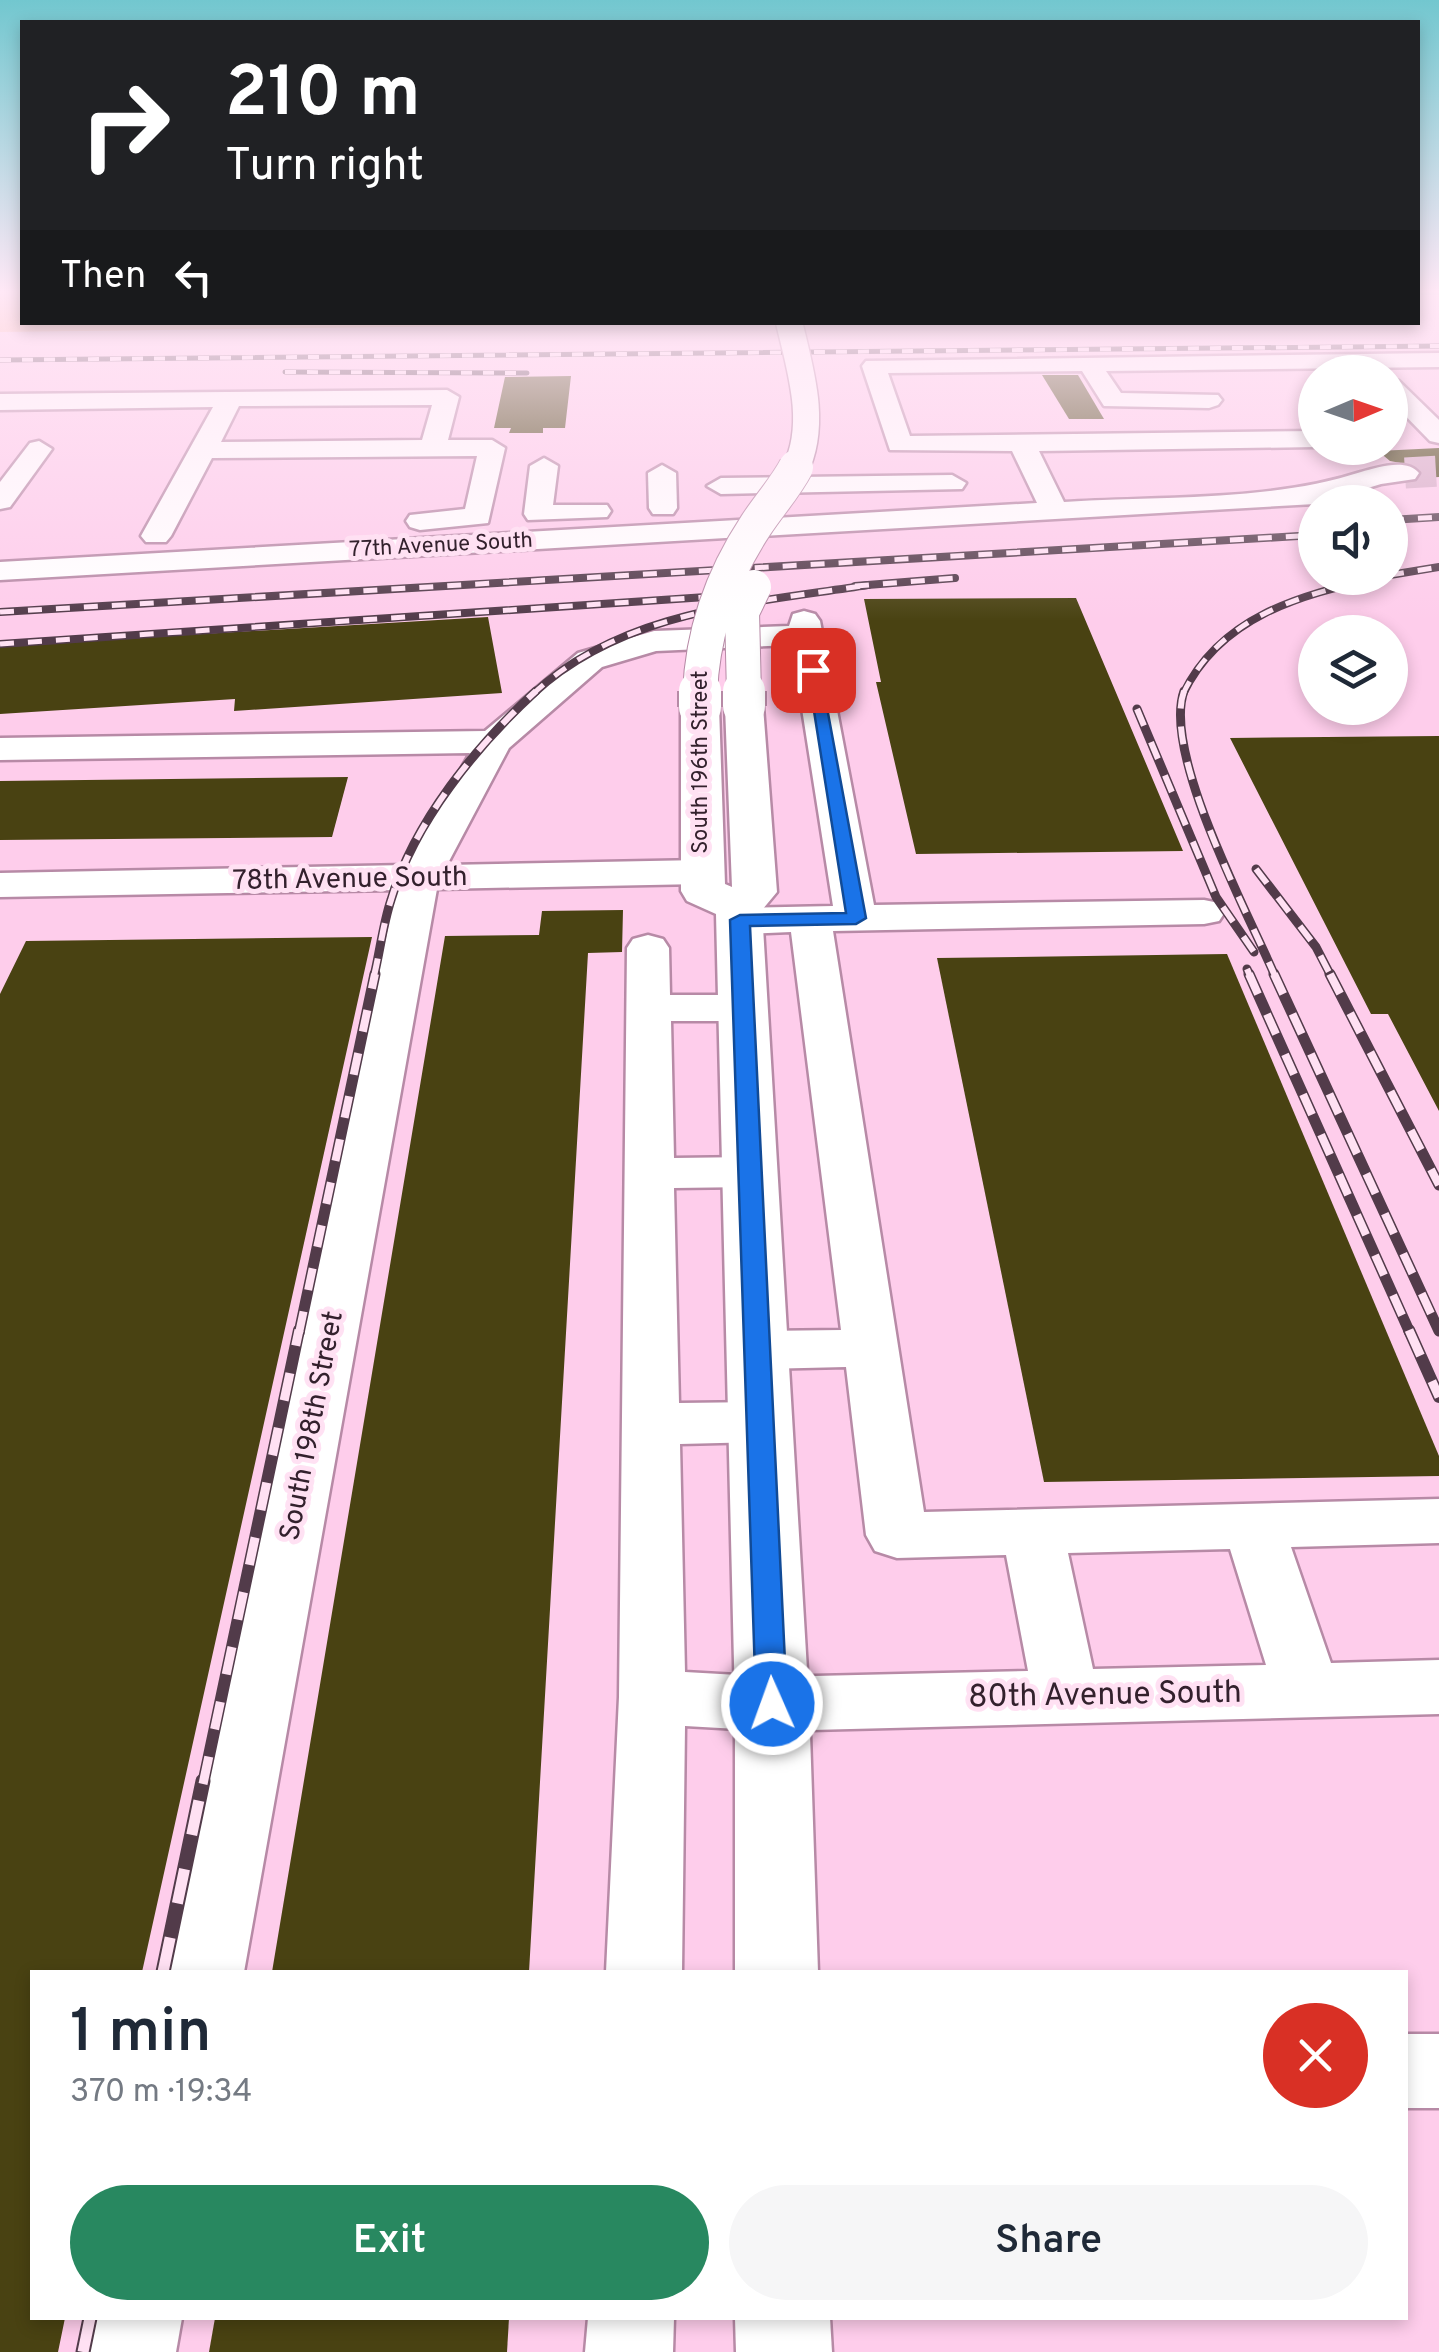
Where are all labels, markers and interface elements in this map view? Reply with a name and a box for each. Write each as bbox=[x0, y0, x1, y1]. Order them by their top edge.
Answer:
text: 210 m bbox=[225, 52, 421, 141]
icon: right bbox=[60, 60, 190, 190]
text: Turn right bbox=[225, 139, 424, 196]
icon: left bbox=[166, 250, 221, 305]
text: Then bbox=[60, 253, 146, 302]
north arrow bbox=[1298, 355, 1408, 465]
map controls bbox=[1298, 355, 1408, 725]
button: sound bbox=[1298, 485, 1408, 595]
street label: 77th Avenue South bbox=[348, 528, 534, 564]
button: layers bbox=[1298, 615, 1408, 725]
pin bbox=[771, 628, 856, 713]
icon: arrive bbox=[786, 643, 841, 698]
street label: South 196th Street bbox=[688, 670, 715, 854]
street label: 78th Avenue South bbox=[232, 860, 468, 900]
street label: South 198th Street bbox=[273, 1308, 353, 1544]
position arrow bbox=[720, 1652, 824, 1756]
street label: 80th Avenue South bbox=[968, 1674, 1242, 1718]
text: 1 min bbox=[70, 1997, 211, 2073]
button: close bbox=[1263, 2003, 1368, 2108]
text: 370 m · 19:34 bbox=[70, 2073, 252, 2113]
button: Exit bbox=[70, 2185, 709, 2300]
button: Share bbox=[729, 2185, 1368, 2300]

